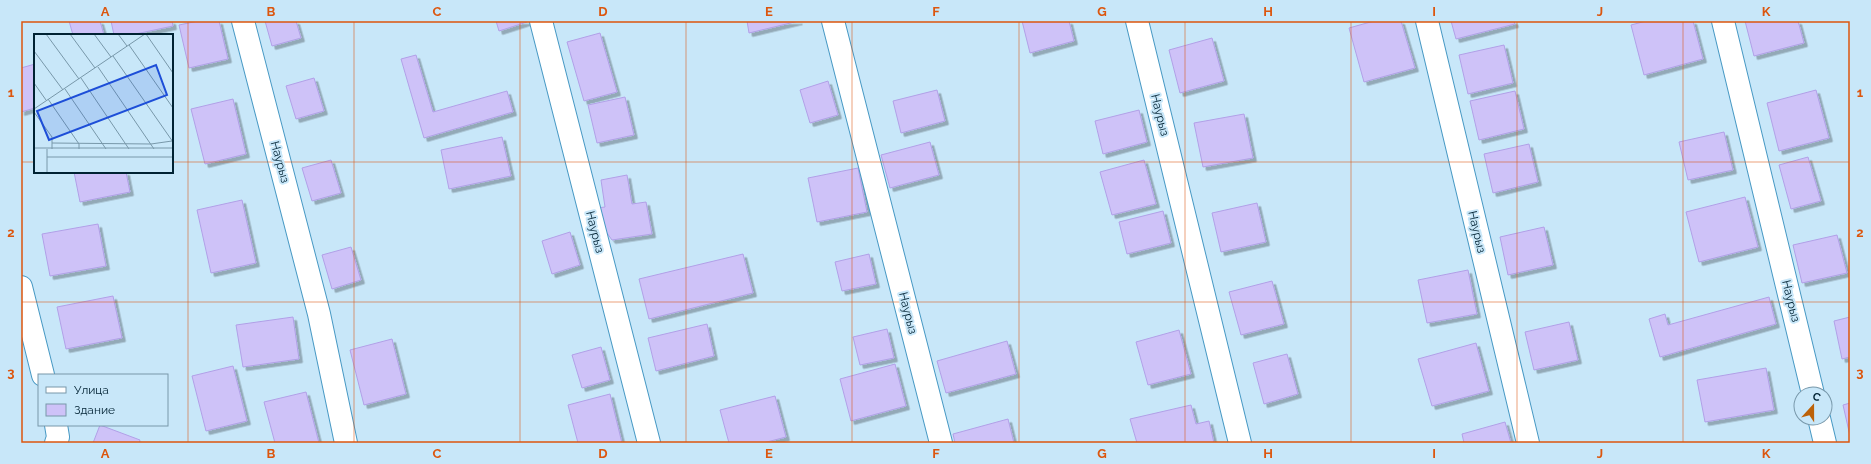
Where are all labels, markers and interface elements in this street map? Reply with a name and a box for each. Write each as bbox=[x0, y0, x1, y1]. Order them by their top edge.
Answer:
text: A bbox=[101, 4, 110, 19]
text: B bbox=[267, 4, 276, 19]
text: C bbox=[433, 4, 442, 19]
text: D bbox=[598, 4, 608, 19]
text: E bbox=[765, 4, 773, 19]
text: F bbox=[932, 4, 940, 19]
text: G bbox=[1097, 4, 1107, 19]
text: H bbox=[1263, 4, 1273, 19]
text: I bbox=[1432, 4, 1436, 19]
text: J bbox=[1597, 4, 1603, 19]
text: K bbox=[1762, 4, 1771, 19]
inset map bbox=[34, 34, 173, 173]
text: 1 bbox=[8, 85, 15, 100]
text: 1 bbox=[1857, 85, 1864, 100]
street label: Наурыз bbox=[1148, 93, 1172, 138]
street label: Наурыз bbox=[268, 140, 292, 185]
street label: Наурыз bbox=[583, 210, 607, 255]
street label: Наурыз bbox=[1465, 210, 1489, 255]
text: 2 bbox=[7, 225, 15, 240]
text: 2 bbox=[1856, 225, 1864, 240]
street label: Наурыз bbox=[1779, 279, 1803, 324]
street label: Наурыз bbox=[896, 291, 920, 336]
text: 3 bbox=[7, 365, 15, 380]
text: 3 bbox=[1856, 365, 1864, 380]
legend bbox=[38, 374, 168, 426]
text: Улица bbox=[74, 383, 109, 397]
north arrow bbox=[1793, 386, 1833, 426]
text: С bbox=[1811, 390, 1823, 405]
text: Здание bbox=[74, 403, 115, 417]
text: A bbox=[101, 446, 110, 461]
text: B bbox=[267, 446, 276, 461]
text: C bbox=[433, 446, 442, 461]
text: D bbox=[598, 446, 608, 461]
text: E bbox=[765, 446, 773, 461]
text: F bbox=[932, 446, 940, 461]
text: G bbox=[1097, 446, 1107, 461]
text: H bbox=[1263, 446, 1273, 461]
text: I bbox=[1432, 446, 1436, 461]
text: J bbox=[1597, 446, 1603, 461]
text: K bbox=[1762, 446, 1771, 461]

